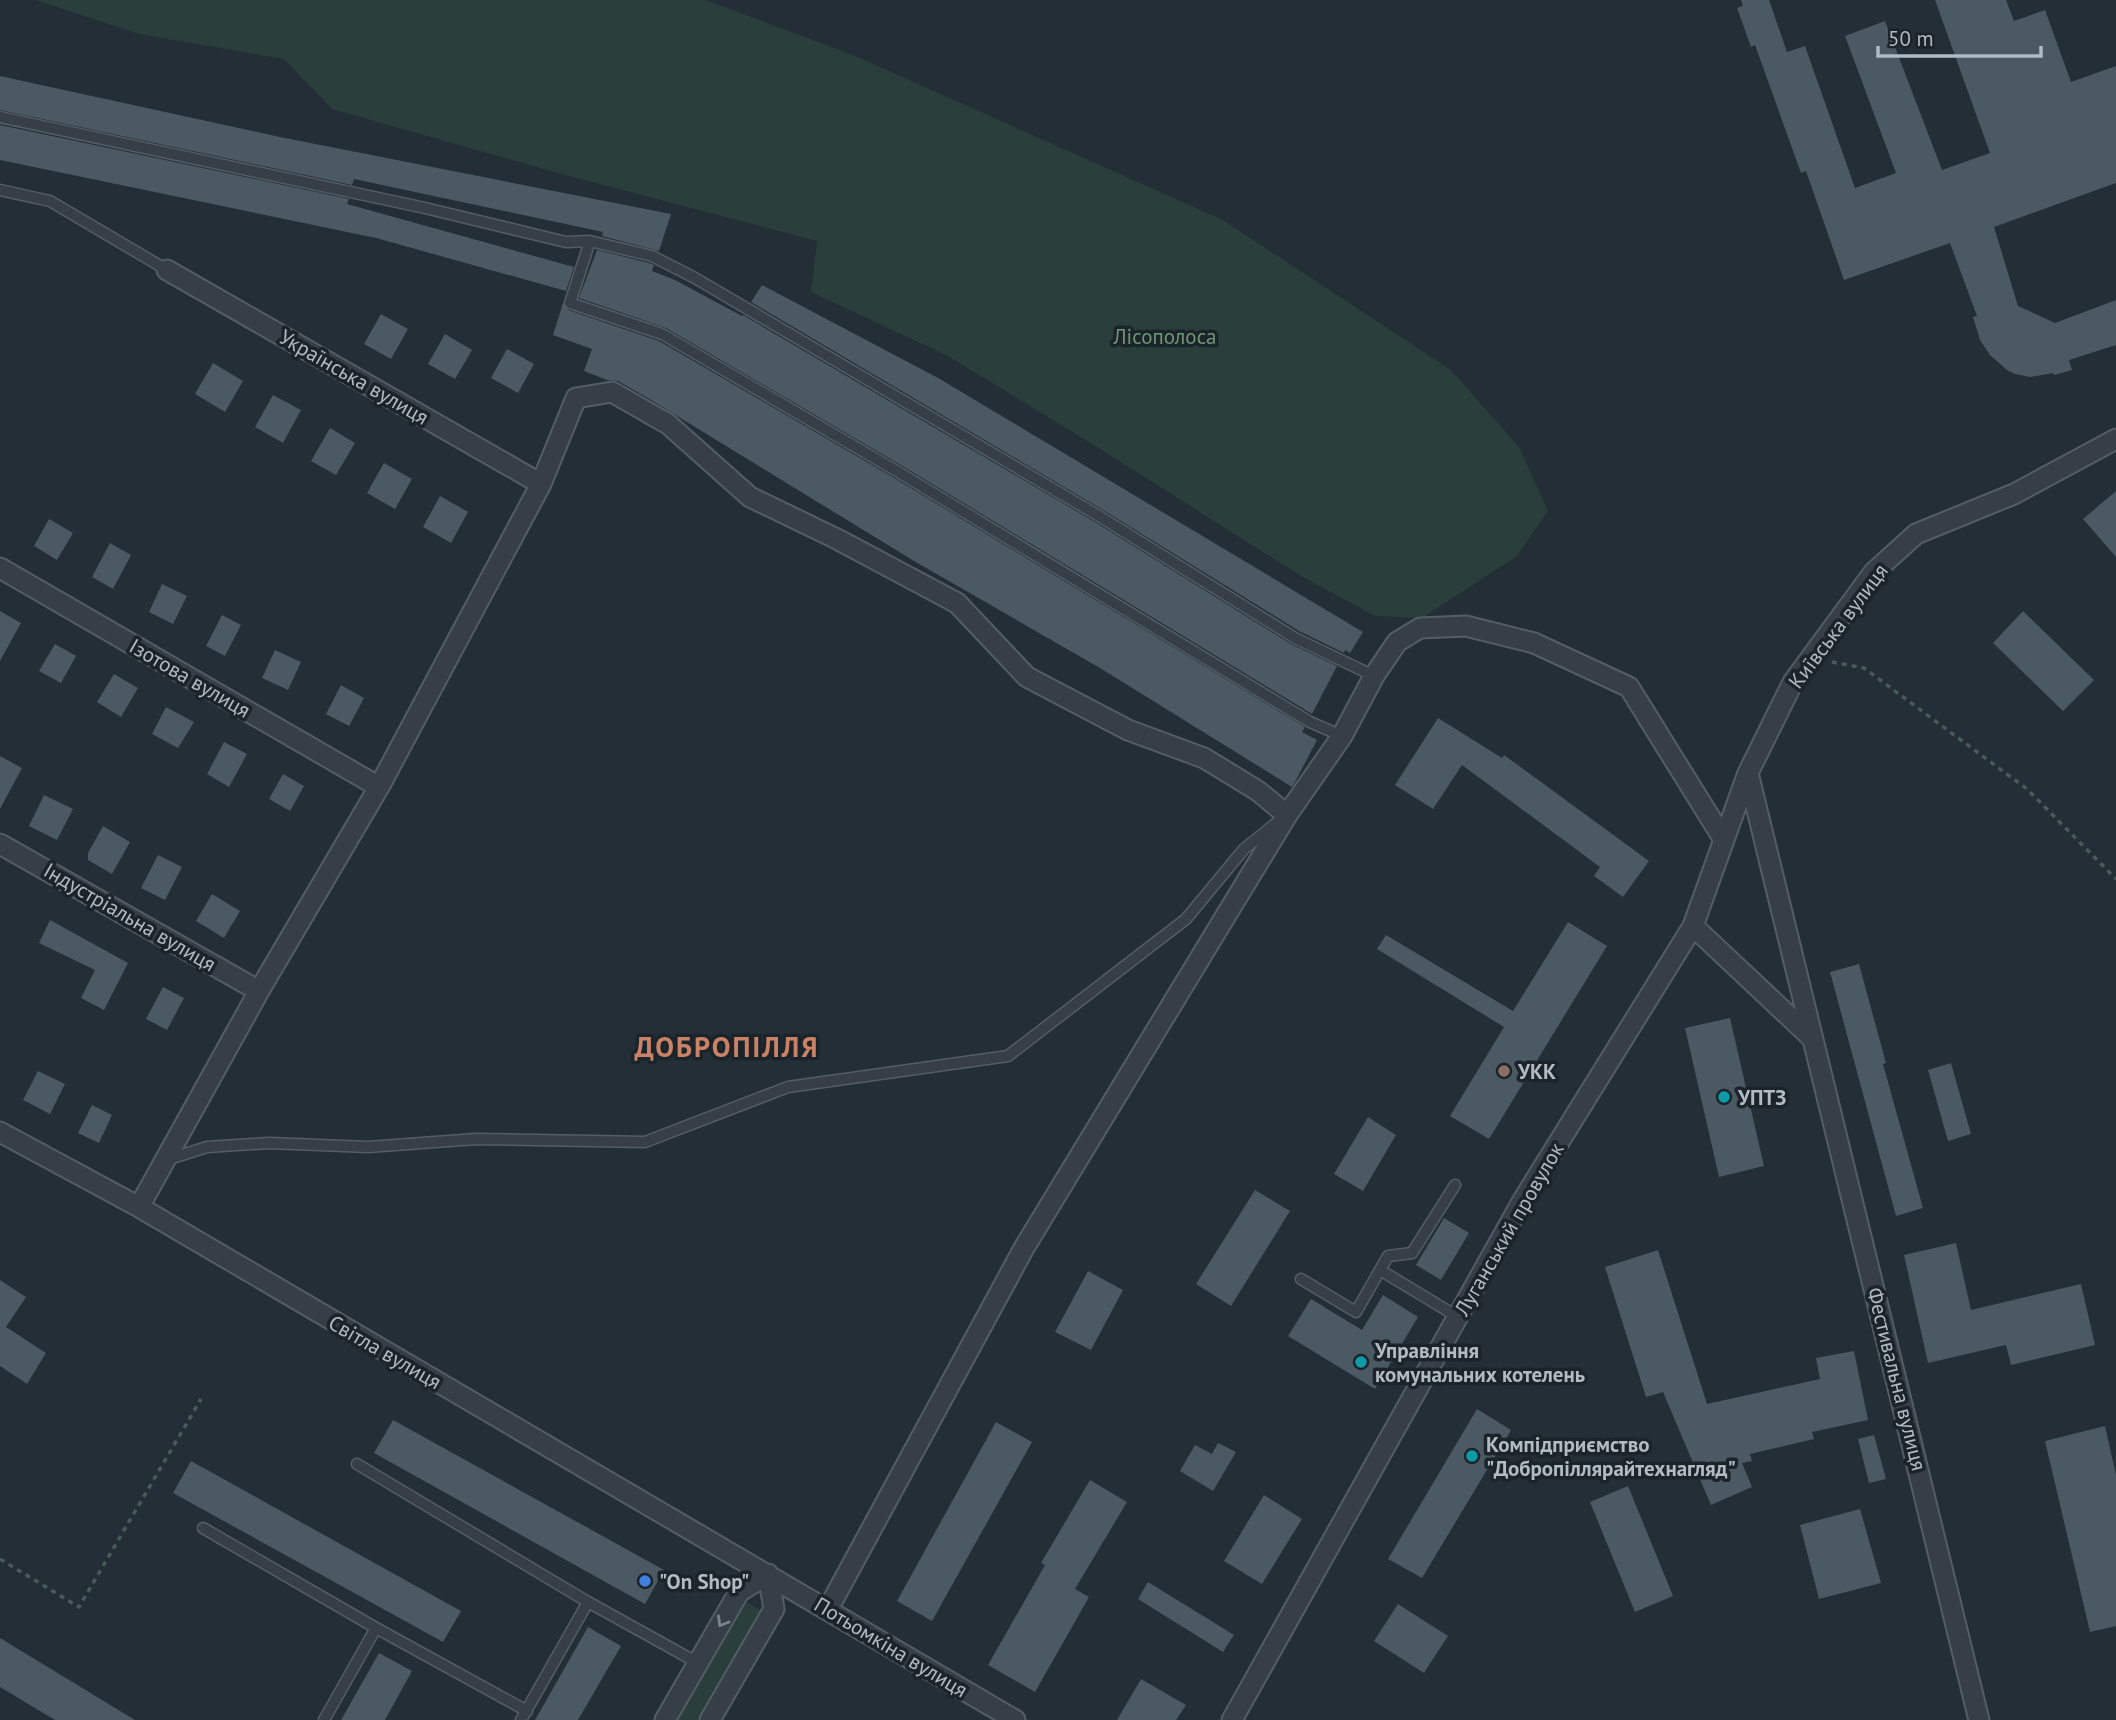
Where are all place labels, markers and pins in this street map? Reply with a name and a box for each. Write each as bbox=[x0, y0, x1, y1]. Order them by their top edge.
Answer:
place label: УКК bbox=[1517, 1058, 1556, 1085]
marker: УКК bbox=[1496, 1063, 1512, 1079]
place label: УПТЗ bbox=[1737, 1084, 1786, 1111]
marker: УПТЗ bbox=[1716, 1089, 1732, 1105]
place label: Управління комунальних котелень bbox=[1374, 1337, 1585, 1388]
marker: Управління комунальних котелень bbox=[1353, 1354, 1369, 1370]
place label: Компідприємство "Добропіллярайтехнагляд" bbox=[1486, 1431, 1736, 1482]
marker: Компідприємство "Добропіллярайтехнагляд" bbox=[1464, 1448, 1480, 1464]
place label: "On Shop" bbox=[659, 1568, 750, 1595]
marker: "On Shop" bbox=[637, 1573, 653, 1589]

